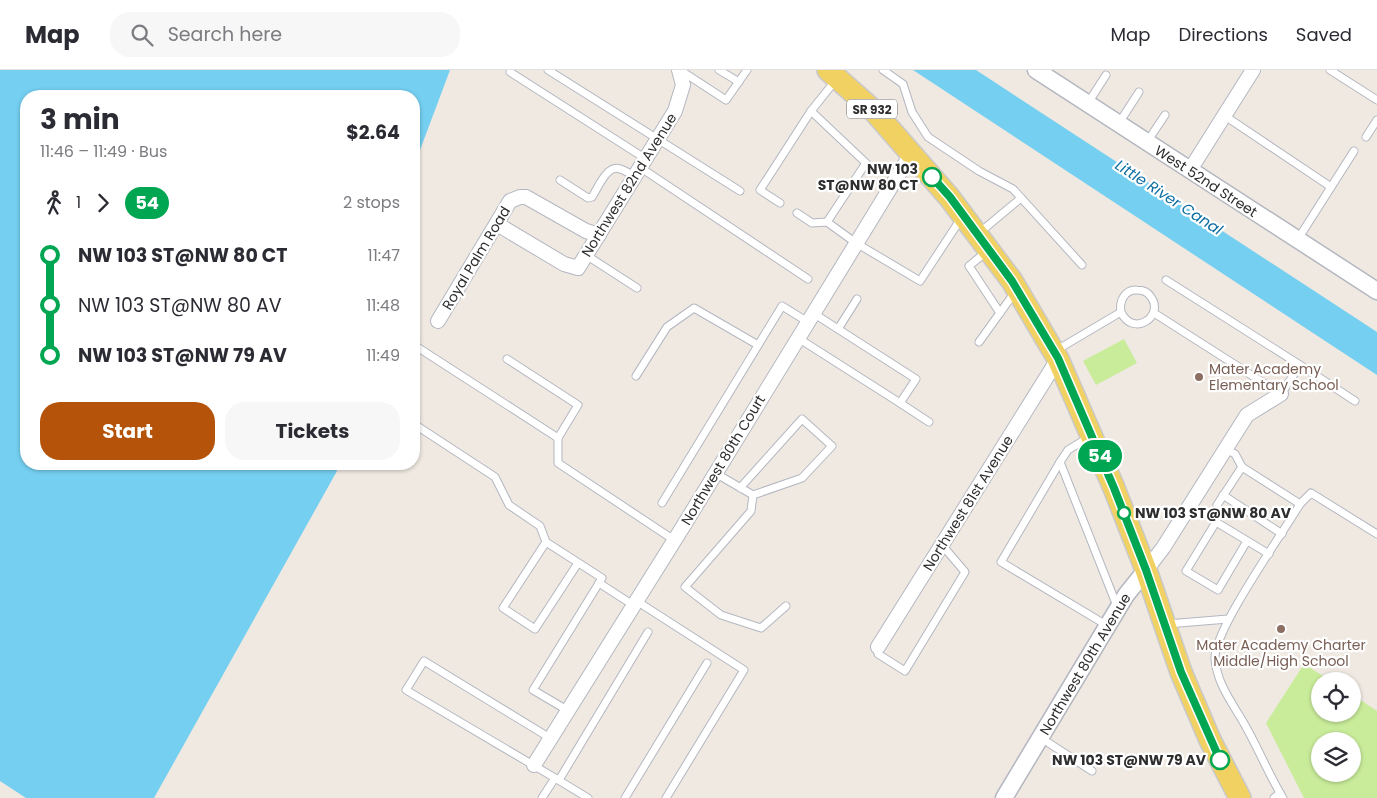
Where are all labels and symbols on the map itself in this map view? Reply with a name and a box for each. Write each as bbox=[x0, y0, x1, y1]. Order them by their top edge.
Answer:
road number: SR 932 bbox=[847, 100, 897, 118]
street label: Northwest 82nd Avenue bbox=[577, 109, 682, 261]
street label: West 52nd Street bbox=[1151, 140, 1261, 222]
water label: Little River Canal bbox=[1111, 154, 1227, 240]
place label: NW 103 ST@NW 80 CT bbox=[818, 159, 918, 195]
marker: NW 103 ST@NW 80 CT bbox=[922, 167, 942, 187]
street label: Royal Palm Road bbox=[437, 202, 515, 314]
place label: Mater Academy Elementary School bbox=[1209, 359, 1339, 395]
marker: Mater Academy Elementary School bbox=[1193, 371, 1205, 383]
street label: Northwest 80th Court bbox=[676, 391, 770, 529]
street label: Northwest 81st Avenue bbox=[918, 431, 1018, 575]
line badge: 54 bbox=[1078, 440, 1122, 472]
place label: NW 103 ST@NW 80 AV bbox=[1135, 503, 1292, 523]
marker: NW 103 ST@NW 80 AV bbox=[1117, 506, 1131, 520]
street label: Northwest 80th Avenue bbox=[1035, 589, 1136, 739]
marker: Mater Academy Charter Middle/High School bbox=[1275, 623, 1287, 635]
place label: Mater Academy Charter Middle/High School bbox=[1196, 635, 1366, 671]
place label: NW 103 ST@NW 79 AV bbox=[1052, 750, 1207, 770]
marker: NW 103 ST@NW 79 AV bbox=[1210, 750, 1230, 770]

